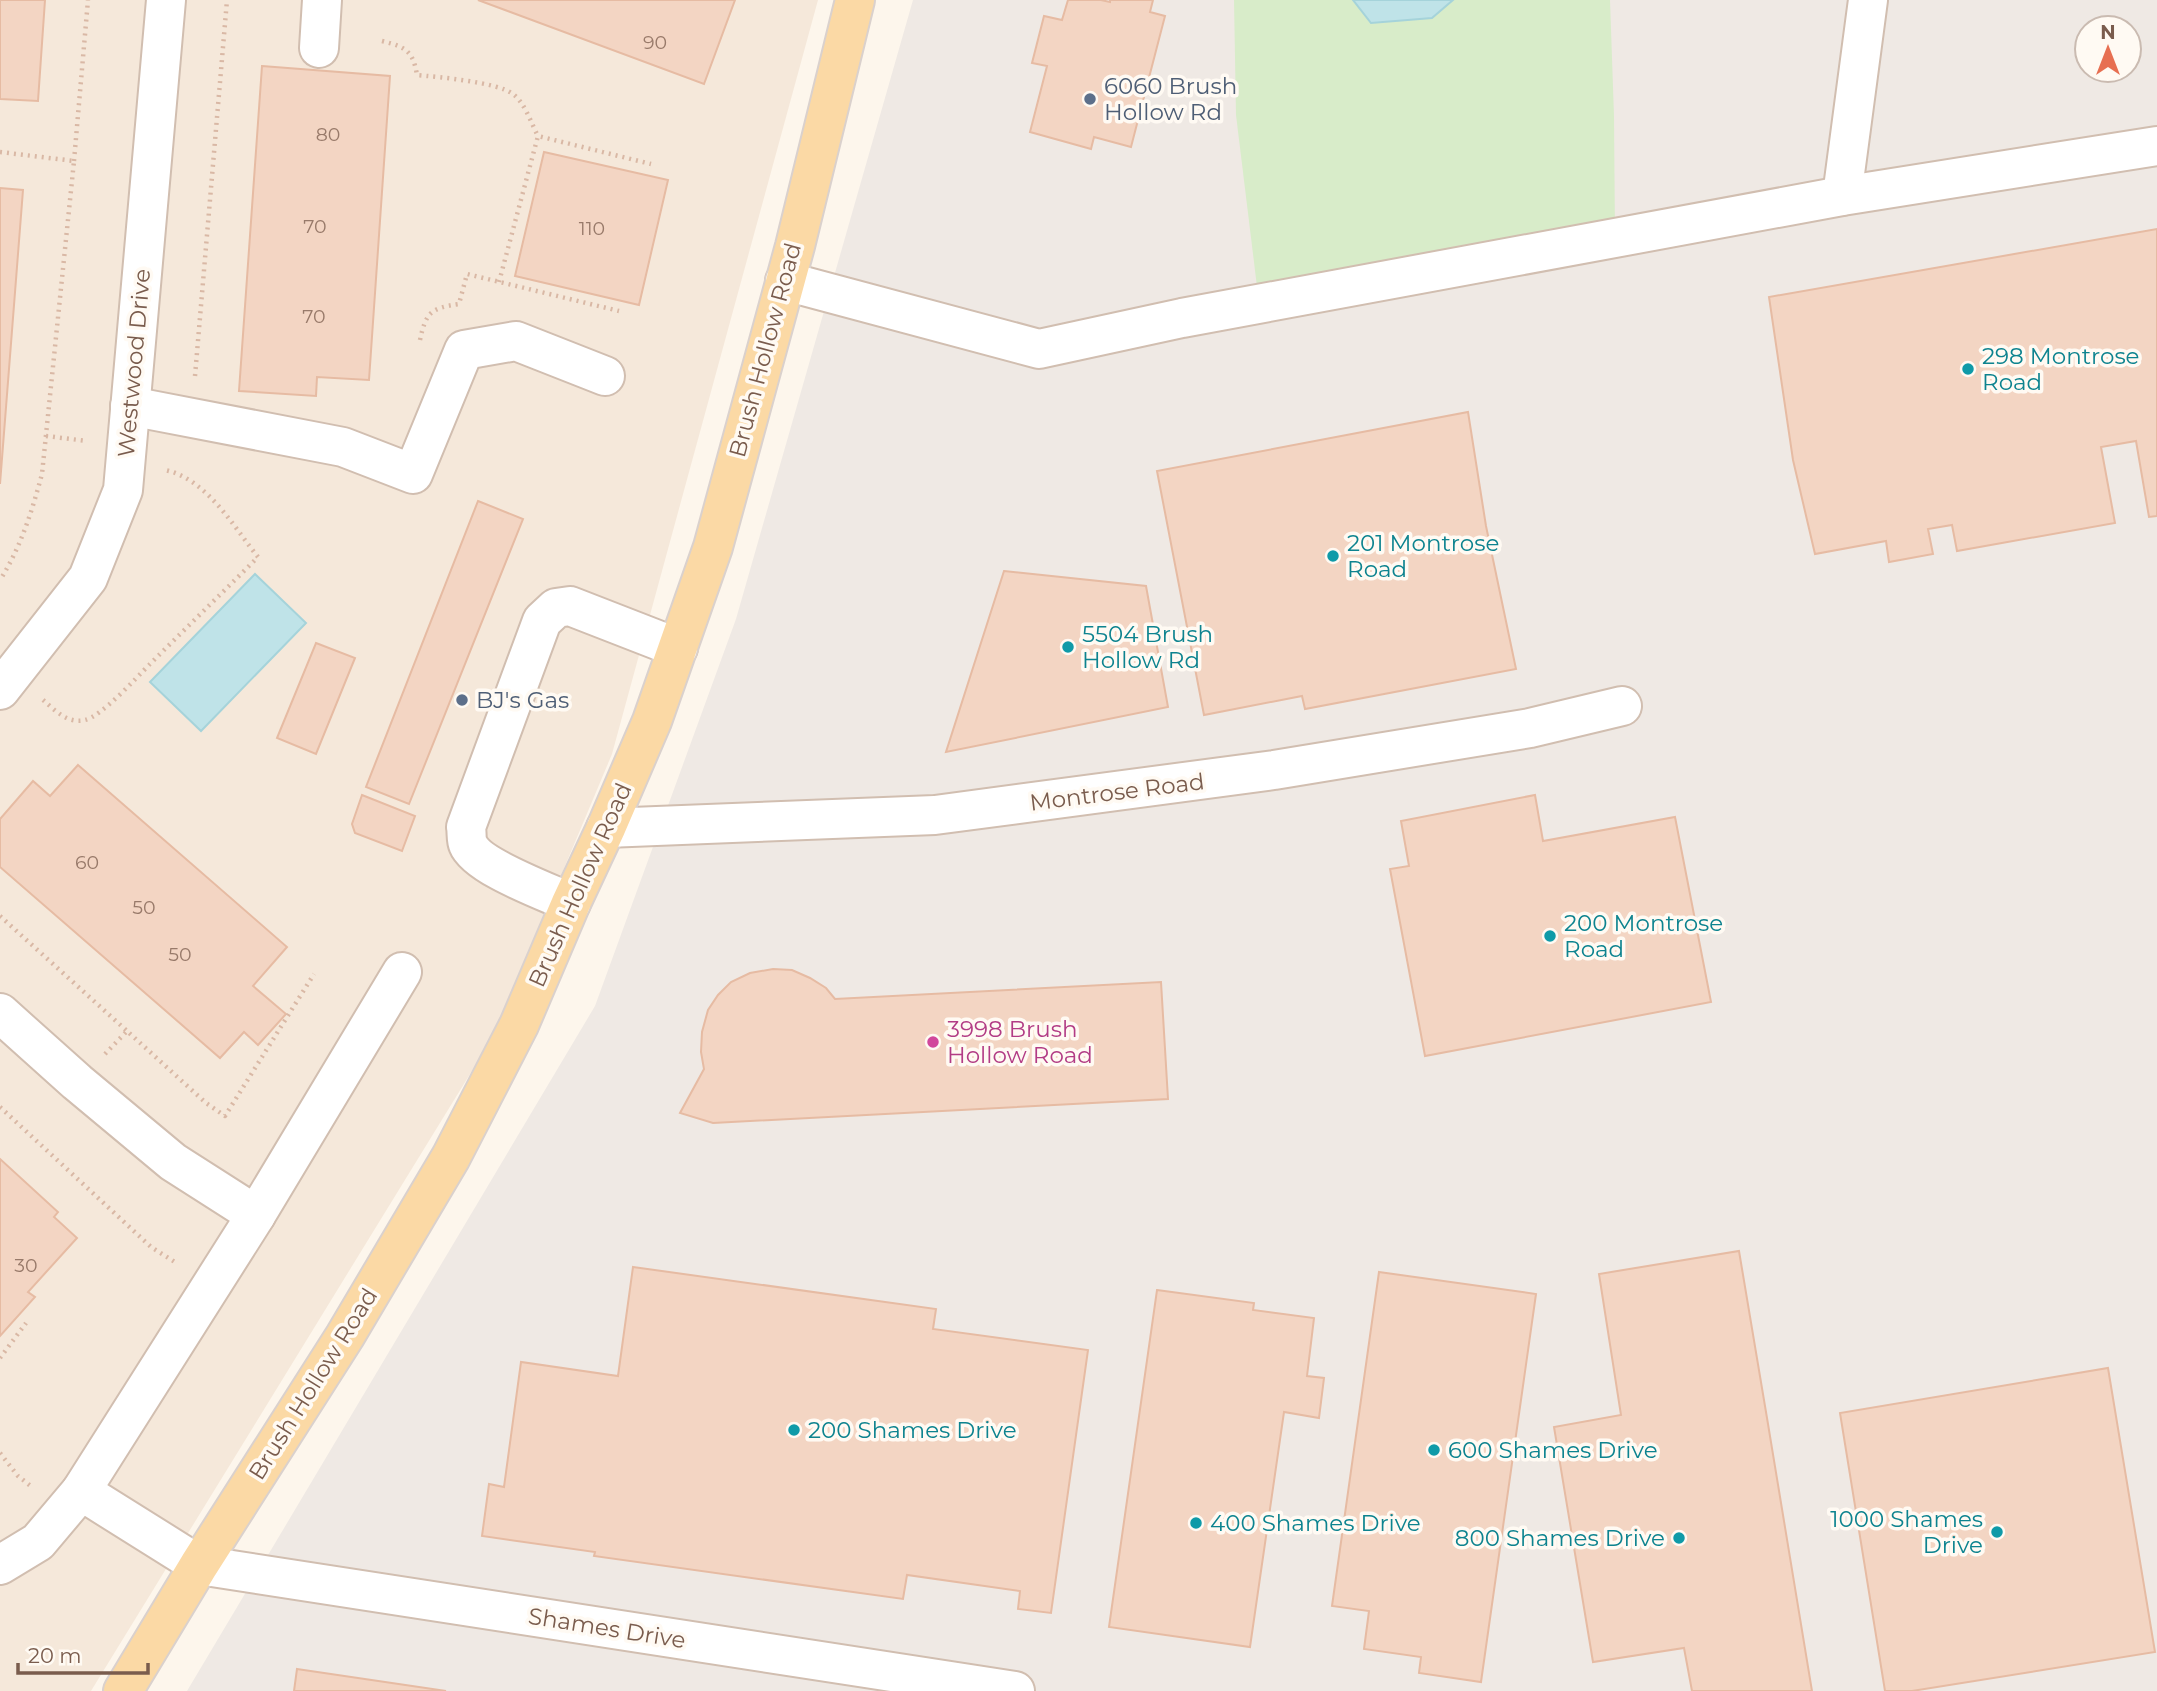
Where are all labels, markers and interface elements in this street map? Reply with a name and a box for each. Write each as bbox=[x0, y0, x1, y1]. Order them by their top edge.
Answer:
north arrow bbox=[2073, 14, 2143, 84]
text: N bbox=[2100, 21, 2116, 44]
house number: 90 bbox=[643, 31, 667, 54]
place label: 6060 Brush Hollow Rd bbox=[1104, 72, 1237, 126]
marker: 6060 Brush Hollow Rd bbox=[1082, 91, 1098, 107]
house number: 80 bbox=[316, 123, 340, 146]
house number: 70 bbox=[303, 215, 327, 238]
house number: 110 bbox=[579, 217, 605, 240]
street label: Brush Hollow Road bbox=[723, 240, 807, 460]
street label: Westwood Drive bbox=[112, 268, 156, 458]
house number: 70 bbox=[302, 305, 326, 328]
place label: 298 Montrose Road bbox=[1982, 342, 2140, 396]
marker: 298 Montrose Road bbox=[1960, 361, 1976, 377]
place label: 201 Montrose Road bbox=[1347, 529, 1499, 583]
marker: 201 Montrose Road bbox=[1325, 548, 1341, 564]
place label: 5504 Brush Hollow Rd bbox=[1082, 620, 1213, 674]
marker: 5504 Brush Hollow Rd bbox=[1060, 639, 1076, 655]
place label: BJ's Gas bbox=[476, 686, 569, 714]
marker: BJ's Gas bbox=[454, 692, 470, 708]
street label: Montrose Road bbox=[1028, 767, 1206, 817]
street label: Brush Hollow Road bbox=[522, 778, 638, 992]
house number: 60 bbox=[75, 851, 99, 874]
house number: 50 bbox=[132, 896, 156, 919]
place label: 200 Montrose Road bbox=[1564, 909, 1723, 963]
marker: 200 Montrose Road bbox=[1542, 928, 1558, 944]
house number: 50 bbox=[168, 943, 192, 966]
place label: 3998 Brush Hollow Road bbox=[947, 1015, 1093, 1069]
marker: 3998 Brush Hollow Road bbox=[925, 1034, 941, 1050]
house number: 30 bbox=[14, 1254, 38, 1277]
street label: Brush Hollow Road bbox=[243, 1283, 383, 1485]
place label: 200 Shames Drive bbox=[808, 1416, 1017, 1444]
marker: 200 Shames Drive bbox=[786, 1422, 802, 1438]
place label: 600 Shames Drive bbox=[1448, 1436, 1658, 1464]
marker: 600 Shames Drive bbox=[1426, 1442, 1442, 1458]
place label: 1000 Shames Drive bbox=[1830, 1505, 1983, 1559]
place label: 400 Shames Drive bbox=[1210, 1509, 1421, 1537]
marker: 400 Shames Drive bbox=[1188, 1515, 1204, 1531]
place label: 800 Shames Drive bbox=[1455, 1524, 1665, 1552]
marker: 1000 Shames Drive bbox=[1989, 1524, 2005, 1540]
marker: 800 Shames Drive bbox=[1671, 1530, 1687, 1546]
street label: Shames Drive bbox=[526, 1602, 688, 1654]
scale bar bbox=[18, 1632, 147, 1676]
text: 20 m bbox=[28, 1643, 82, 1668]

